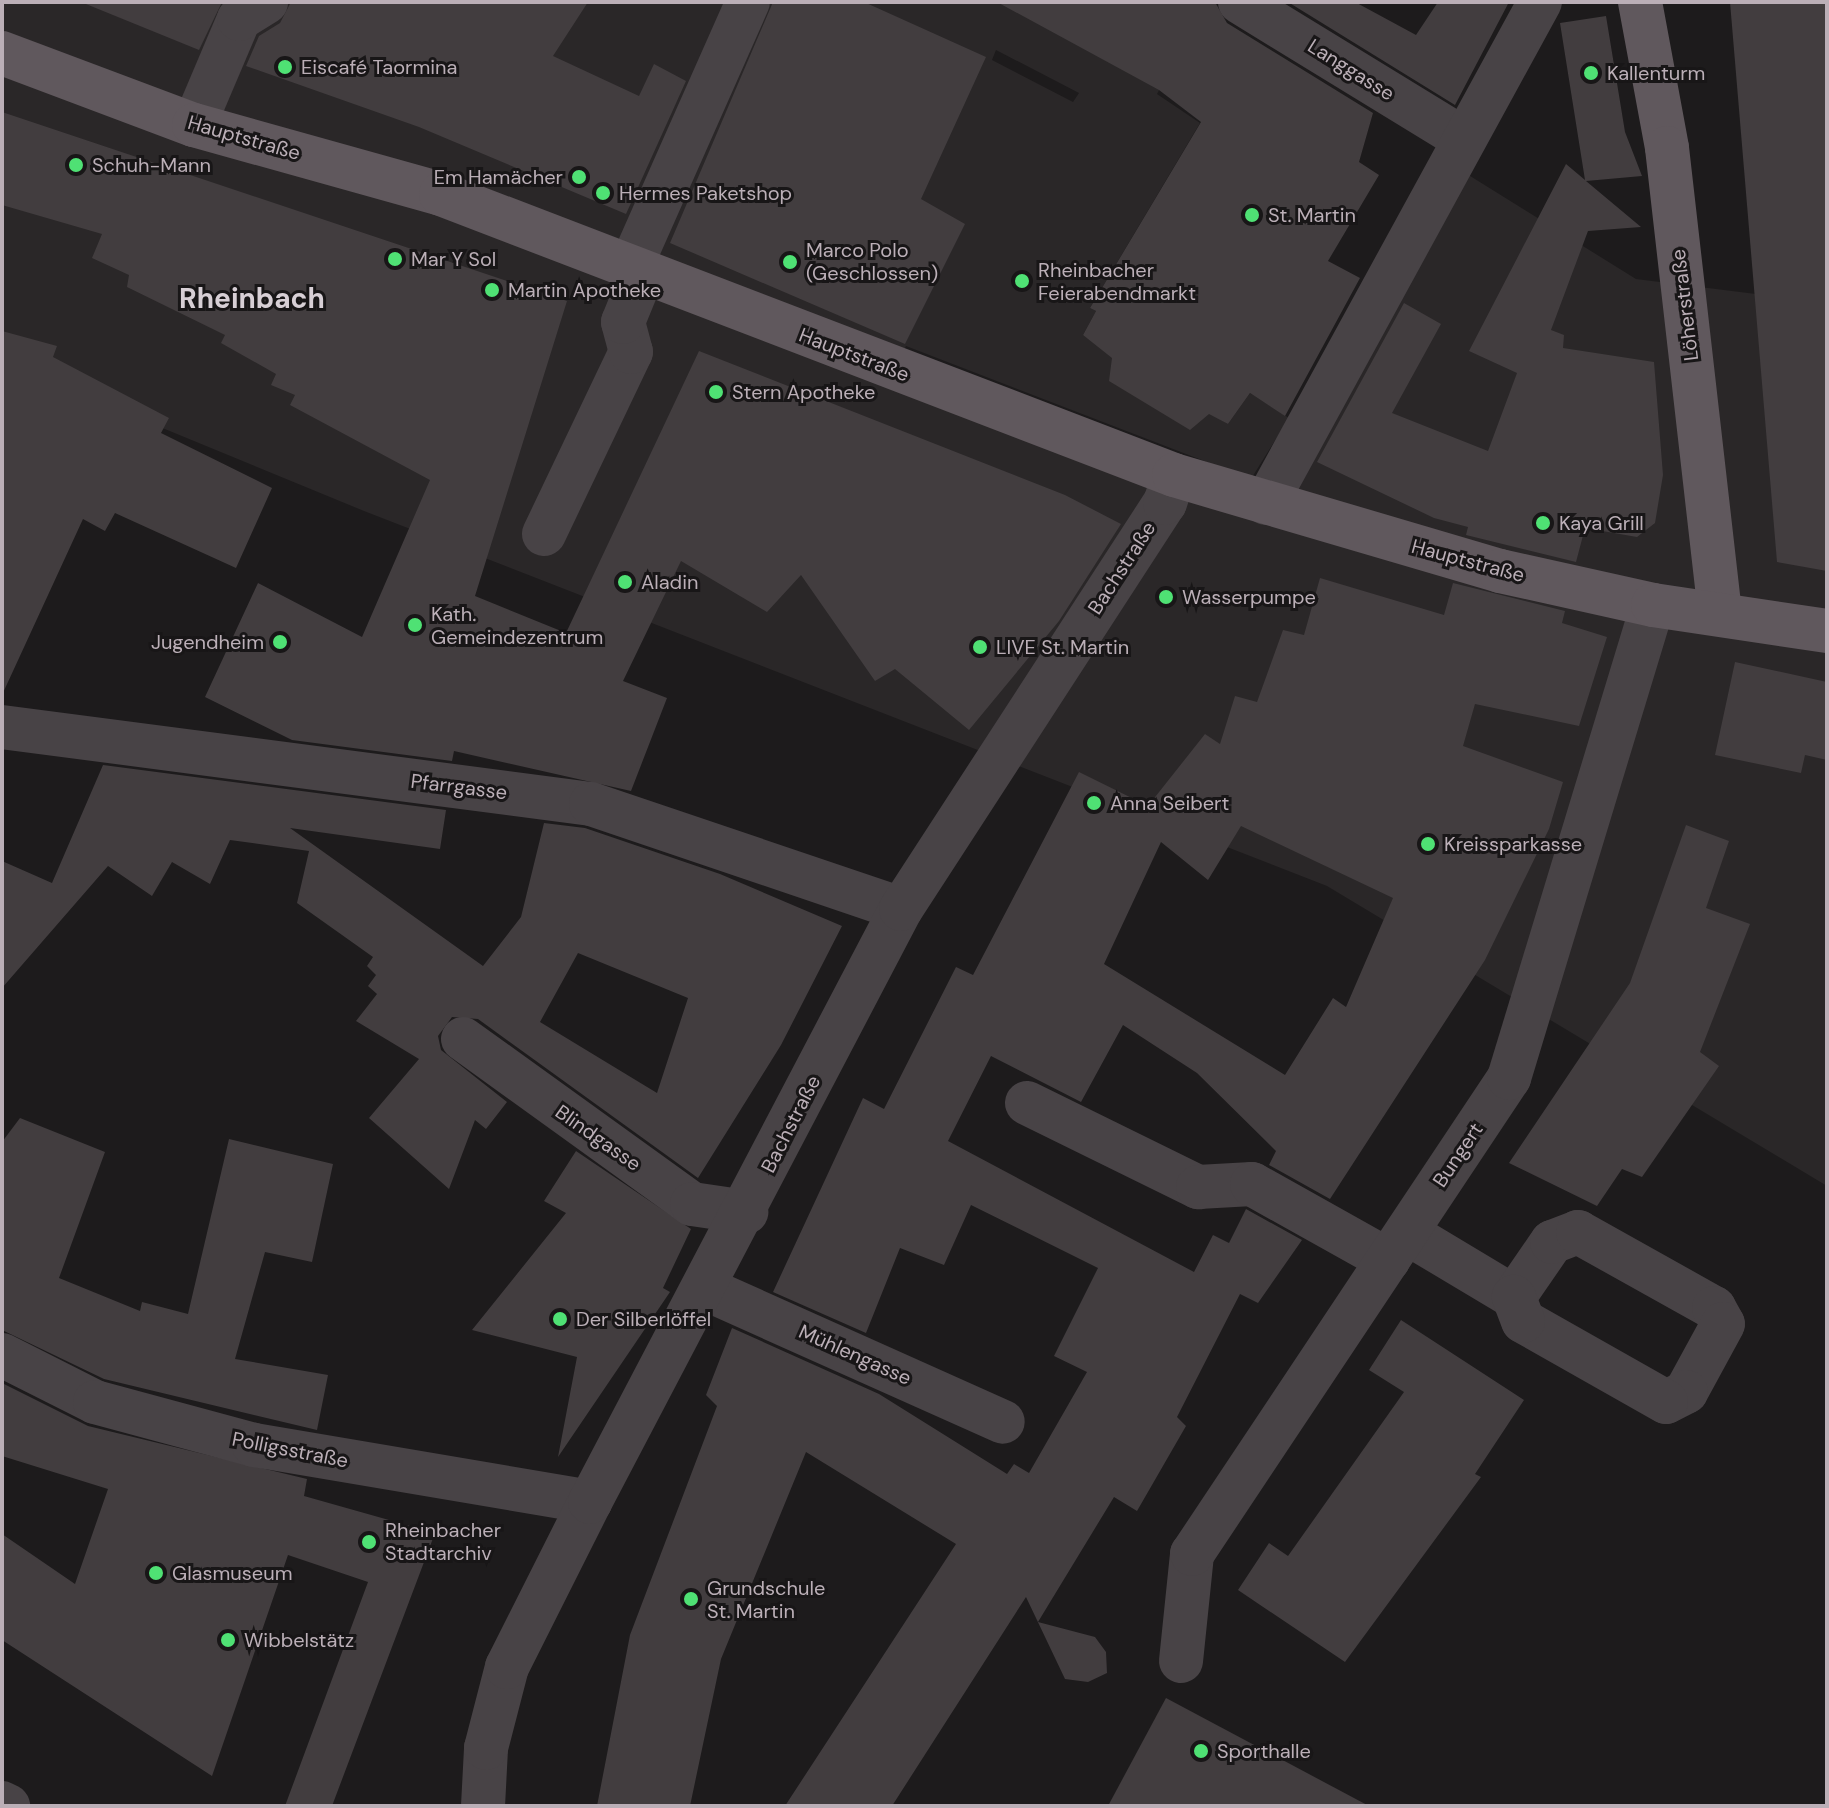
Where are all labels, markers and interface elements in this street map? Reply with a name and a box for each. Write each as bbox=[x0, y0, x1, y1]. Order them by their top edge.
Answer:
street label: Langgasse bbox=[1303, 34, 1399, 106]
place label: Eiscafé Taormina bbox=[301, 55, 457, 79]
marker: Eiscafé Taormina bbox=[276, 58, 294, 76]
place label: Kallenturm bbox=[1607, 61, 1705, 85]
marker: Kallenturm bbox=[1582, 64, 1600, 82]
street label: Hauptstraße bbox=[185, 110, 303, 166]
place label: Schuh-Mann bbox=[92, 153, 211, 177]
marker: Schuh-Mann bbox=[67, 156, 85, 174]
place label: Em Hamächer bbox=[434, 165, 563, 189]
marker: Em Hamächer bbox=[570, 168, 588, 186]
place label: Hermes Paketshop bbox=[619, 181, 792, 205]
marker: Hermes Paketshop bbox=[594, 184, 612, 202]
place label: St. Martin bbox=[1268, 203, 1356, 227]
marker: St. Martin bbox=[1243, 206, 1261, 224]
place label: Marco Polo (Geschlossen) bbox=[806, 238, 938, 285]
place label: Mar Y Sol bbox=[411, 247, 496, 271]
street label: Löherstraße bbox=[1666, 248, 1704, 362]
marker: Mar Y Sol bbox=[386, 250, 404, 268]
marker: Marco Polo (Geschlossen) bbox=[781, 253, 799, 271]
place label: Rheinbacher Feierabendmarkt bbox=[1038, 258, 1196, 305]
marker: Rheinbacher Feierabendmarkt bbox=[1013, 272, 1031, 290]
place label: Martin Apotheke bbox=[508, 278, 661, 302]
marker: Martin Apotheke bbox=[483, 281, 501, 299]
district label: Rheinbach bbox=[179, 282, 325, 316]
street label: Hauptstraße bbox=[796, 323, 912, 387]
place label: Stern Apotheke bbox=[732, 380, 875, 404]
marker: Stern Apotheke bbox=[707, 383, 725, 401]
place label: Kaya Grill bbox=[1559, 511, 1644, 535]
marker: Kaya Grill bbox=[1534, 514, 1552, 532]
street label: Bachstraße bbox=[1083, 517, 1161, 619]
street label: Hauptstraße bbox=[1409, 534, 1527, 588]
place label: Aladin bbox=[641, 570, 698, 594]
marker: Aladin bbox=[616, 573, 634, 591]
place label: Wasserpumpe bbox=[1182, 585, 1316, 609]
marker: Wasserpumpe bbox=[1157, 588, 1175, 606]
place label: Kath. Gemeindezentrum bbox=[431, 602, 603, 649]
marker: Kath. Gemeindezentrum bbox=[406, 616, 424, 634]
place label: Jugendheim bbox=[151, 630, 264, 654]
marker: Jugendheim bbox=[271, 633, 289, 651]
place label: LIVE St. Martin bbox=[996, 635, 1129, 659]
marker: LIVE St. Martin bbox=[971, 638, 989, 656]
street label: Pfarrgasse bbox=[409, 769, 509, 805]
place label: Anna Seibert bbox=[1110, 791, 1229, 815]
marker: Anna Seibert bbox=[1085, 794, 1103, 812]
place label: Kreissparkasse bbox=[1444, 832, 1582, 856]
marker: Kreissparkasse bbox=[1419, 835, 1437, 853]
street label: Bachstraße bbox=[756, 1071, 826, 1177]
street label: Blindgasse bbox=[551, 1100, 645, 1176]
street label: Bungert bbox=[1428, 1118, 1488, 1192]
place label: Der Silberlöffel bbox=[576, 1307, 711, 1331]
marker: Der Silberlöffel bbox=[551, 1310, 569, 1328]
street label: Mühlengasse bbox=[795, 1320, 915, 1390]
street label: Polligsstraße bbox=[230, 1427, 350, 1473]
place label: Rheinbacher Stadtarchiv bbox=[385, 1518, 501, 1565]
marker: Rheinbacher Stadtarchiv bbox=[360, 1533, 378, 1551]
place label: Glasmuseum bbox=[172, 1561, 292, 1585]
marker: Glasmuseum bbox=[147, 1564, 165, 1582]
place label: Grundschule St. Martin bbox=[707, 1576, 825, 1623]
marker: Grundschule St. Martin bbox=[682, 1590, 700, 1608]
place label: Wibbelstätz bbox=[244, 1628, 354, 1652]
marker: Wibbelstätz bbox=[219, 1631, 237, 1649]
place label: Sporthalle bbox=[1217, 1739, 1311, 1763]
marker: Sporthalle bbox=[1192, 1742, 1210, 1760]

